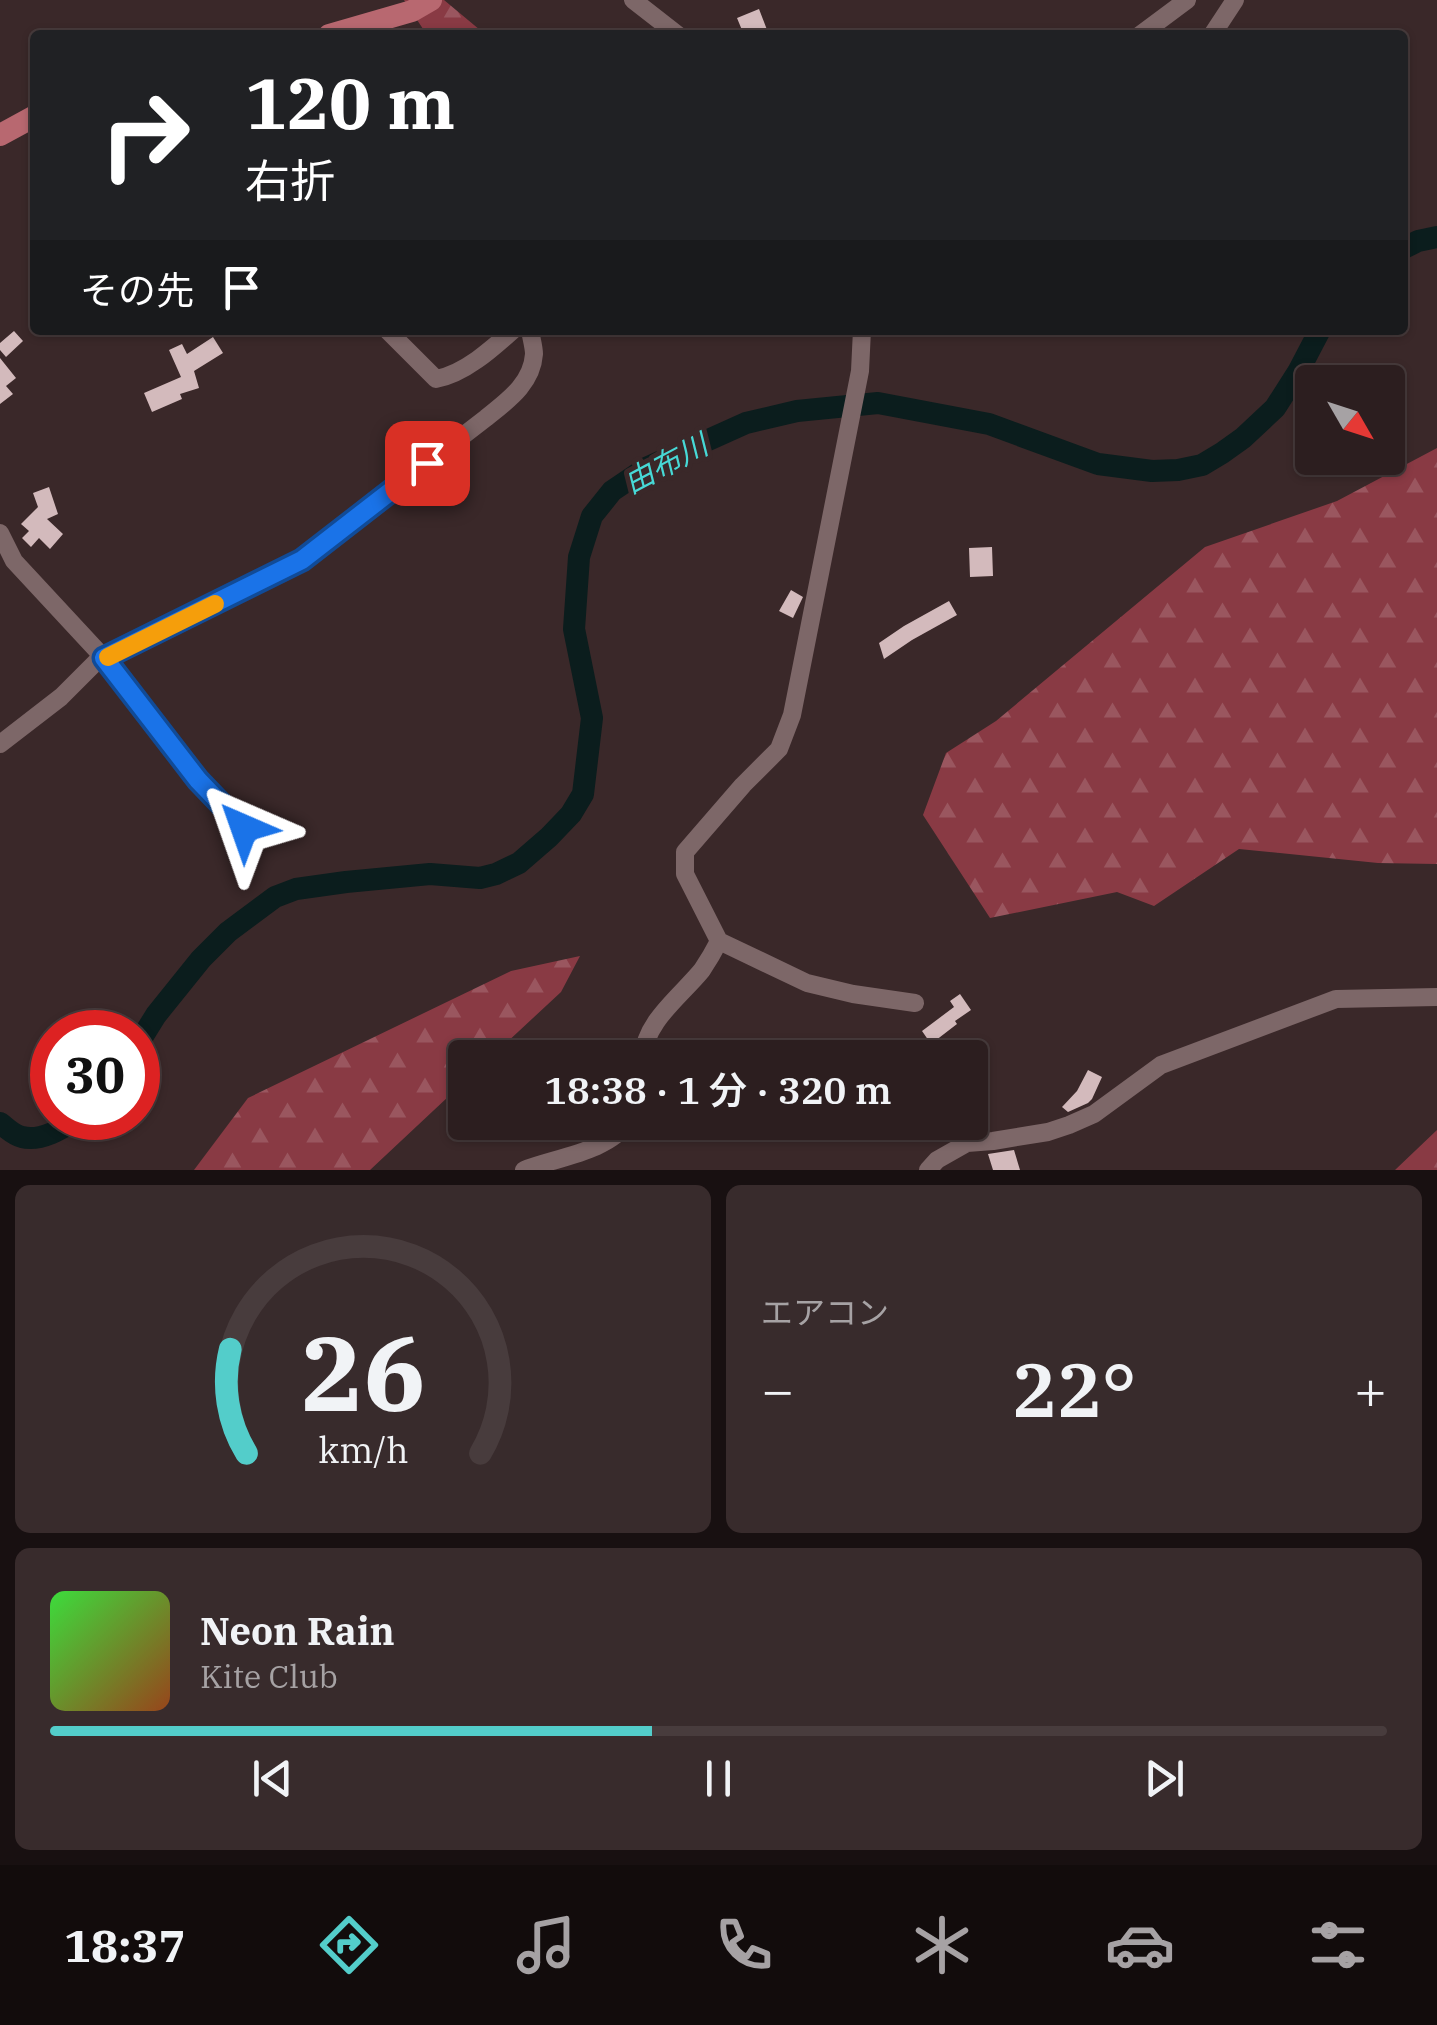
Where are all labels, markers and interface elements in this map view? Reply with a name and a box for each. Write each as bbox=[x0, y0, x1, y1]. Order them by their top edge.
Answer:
text: 120 m bbox=[245, 57, 455, 148]
icon: right bbox=[80, 70, 210, 200]
text: 右折 bbox=[245, 151, 335, 209]
icon: arrive bbox=[214, 260, 269, 315]
text: その先 bbox=[80, 265, 194, 314]
north arrow bbox=[1295, 365, 1405, 475]
map controls bbox=[1295, 365, 1405, 475]
pin bbox=[385, 421, 470, 506]
water label: 由布川 bbox=[616, 423, 717, 501]
icon: arrive bbox=[400, 436, 455, 491]
position arrow bbox=[192, 776, 296, 880]
speed limit sign: 30 bbox=[30, 1010, 160, 1140]
text: 18:38 · 1 分 · 320 m bbox=[544, 1065, 892, 1114]
text: エアコン bbox=[761, 1291, 889, 1333]
text: 26 bbox=[301, 1304, 425, 1440]
text: 22° bbox=[1011, 1340, 1137, 1438]
text: − bbox=[761, 1354, 794, 1425]
text: + bbox=[1354, 1354, 1387, 1425]
text: km/h bbox=[318, 1426, 408, 1473]
text: Neon Rain bbox=[200, 1606, 395, 1655]
text: Kite Club bbox=[200, 1655, 338, 1697]
icon: previous bbox=[245, 1751, 300, 1806]
icon: pause bbox=[691, 1751, 746, 1806]
icon: next bbox=[1137, 1751, 1192, 1806]
icon: directions bbox=[314, 1910, 384, 1980]
icon: music bbox=[511, 1910, 581, 1980]
icon: phone bbox=[709, 1910, 779, 1980]
icon: climate bbox=[907, 1910, 977, 1980]
icon: car bbox=[1105, 1910, 1175, 1980]
icon: filters bbox=[1303, 1910, 1373, 1980]
text: 18:37 bbox=[64, 1916, 186, 1974]

